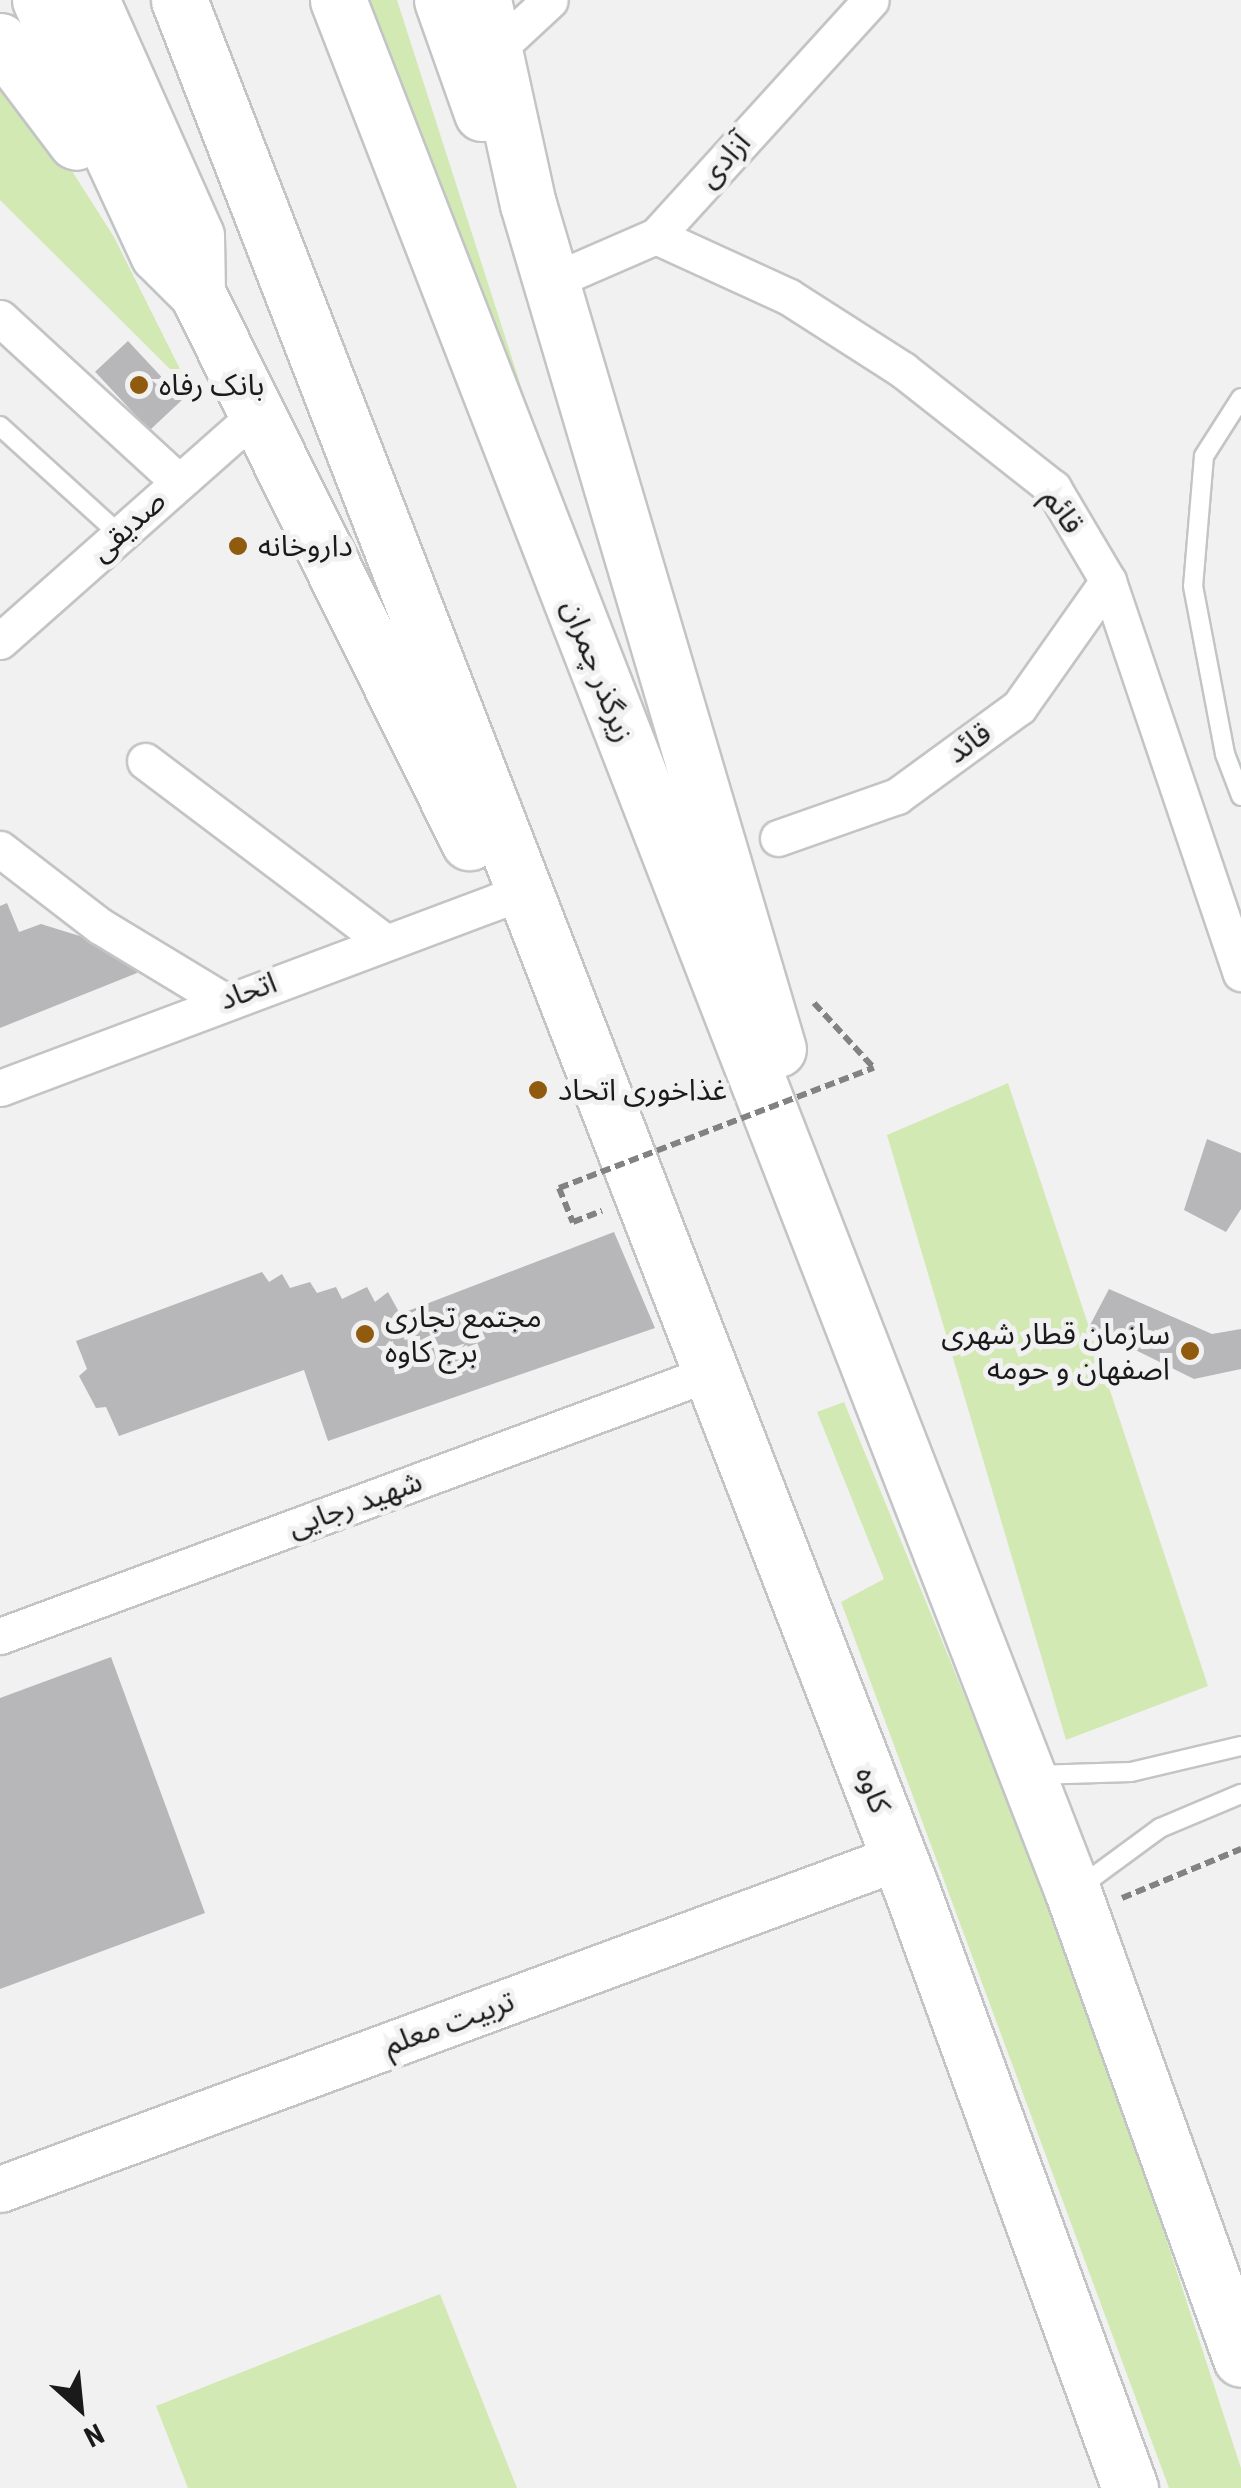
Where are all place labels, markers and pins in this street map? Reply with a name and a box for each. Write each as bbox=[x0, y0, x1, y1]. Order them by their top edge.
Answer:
place label: بانک رفاه bbox=[159, 367, 264, 403]
marker: بانک رفاه bbox=[128, 374, 150, 396]
place label: داروخانه bbox=[258, 528, 353, 564]
marker: داروخانه bbox=[227, 535, 249, 557]
place label: غذاخوری اتحاد bbox=[558, 1072, 727, 1108]
marker: غذاخوری اتحاد bbox=[527, 1079, 549, 1101]
place label: مجتمع تجاری برج کاوه bbox=[385, 1299, 542, 1370]
place label: سازمان قطار شهری اصفهان و حومه bbox=[941, 1316, 1170, 1386]
marker: مجتمع تجاری برج کاوه bbox=[354, 1323, 376, 1345]
marker: سازمان قطار شهری اصفهان و حومه bbox=[1179, 1340, 1201, 1362]

